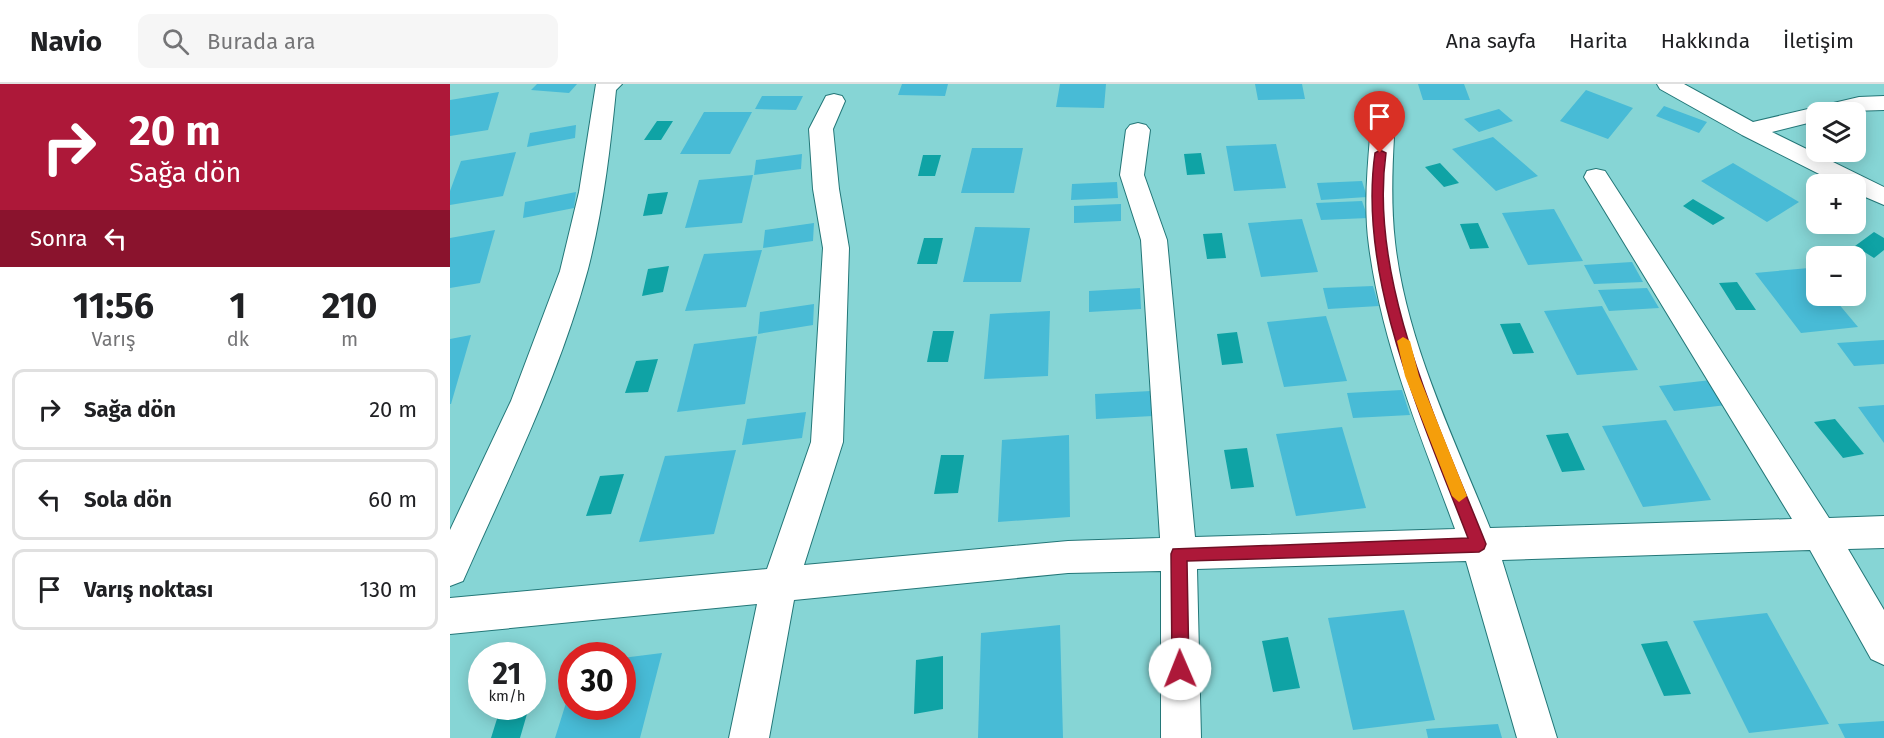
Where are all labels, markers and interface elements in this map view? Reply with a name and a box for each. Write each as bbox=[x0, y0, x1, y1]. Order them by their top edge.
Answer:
search box bbox=[138, 14, 558, 68]
text: Navio bbox=[30, 25, 102, 58]
icon: search bbox=[159, 25, 192, 58]
text: Burada ara bbox=[207, 28, 316, 55]
text: Ana sayfa bbox=[1446, 28, 1536, 54]
text: Harita bbox=[1569, 28, 1628, 54]
text: Hakkında bbox=[1661, 28, 1750, 54]
text: İletişim bbox=[1783, 28, 1854, 54]
pin bbox=[1354, 91, 1405, 153]
icon: arrive bbox=[1363, 100, 1396, 133]
map controls bbox=[1806, 102, 1866, 306]
button: layers bbox=[1806, 102, 1866, 162]
text: 20 m bbox=[129, 106, 221, 156]
icon: right bbox=[30, 108, 108, 186]
text: Sağa dön bbox=[129, 157, 241, 189]
button: + bbox=[1806, 174, 1866, 234]
icon: left bbox=[99, 222, 132, 255]
text: Sonra bbox=[30, 225, 87, 252]
button: − bbox=[1806, 246, 1866, 306]
text: 11:56 bbox=[73, 284, 154, 328]
text: 1 bbox=[229, 284, 246, 328]
text: 210 bbox=[322, 284, 377, 328]
text: Varış bbox=[91, 327, 135, 351]
text: dk bbox=[227, 327, 249, 351]
text: m bbox=[341, 327, 358, 351]
icon: right bbox=[33, 393, 66, 426]
text: Sağa dön bbox=[84, 396, 176, 423]
text: 20 m bbox=[369, 396, 417, 423]
icon: left bbox=[33, 483, 66, 516]
text: Sola dön bbox=[84, 486, 172, 513]
text: 60 m bbox=[368, 486, 417, 513]
icon: arrive bbox=[33, 573, 66, 606]
text: Varış noktası bbox=[84, 576, 213, 603]
text: 130 m bbox=[360, 576, 417, 603]
position arrow bbox=[1148, 637, 1212, 701]
speed limit sign: 30 bbox=[558, 642, 636, 720]
text: 21 bbox=[493, 656, 521, 692]
text: km/h bbox=[488, 687, 526, 705]

